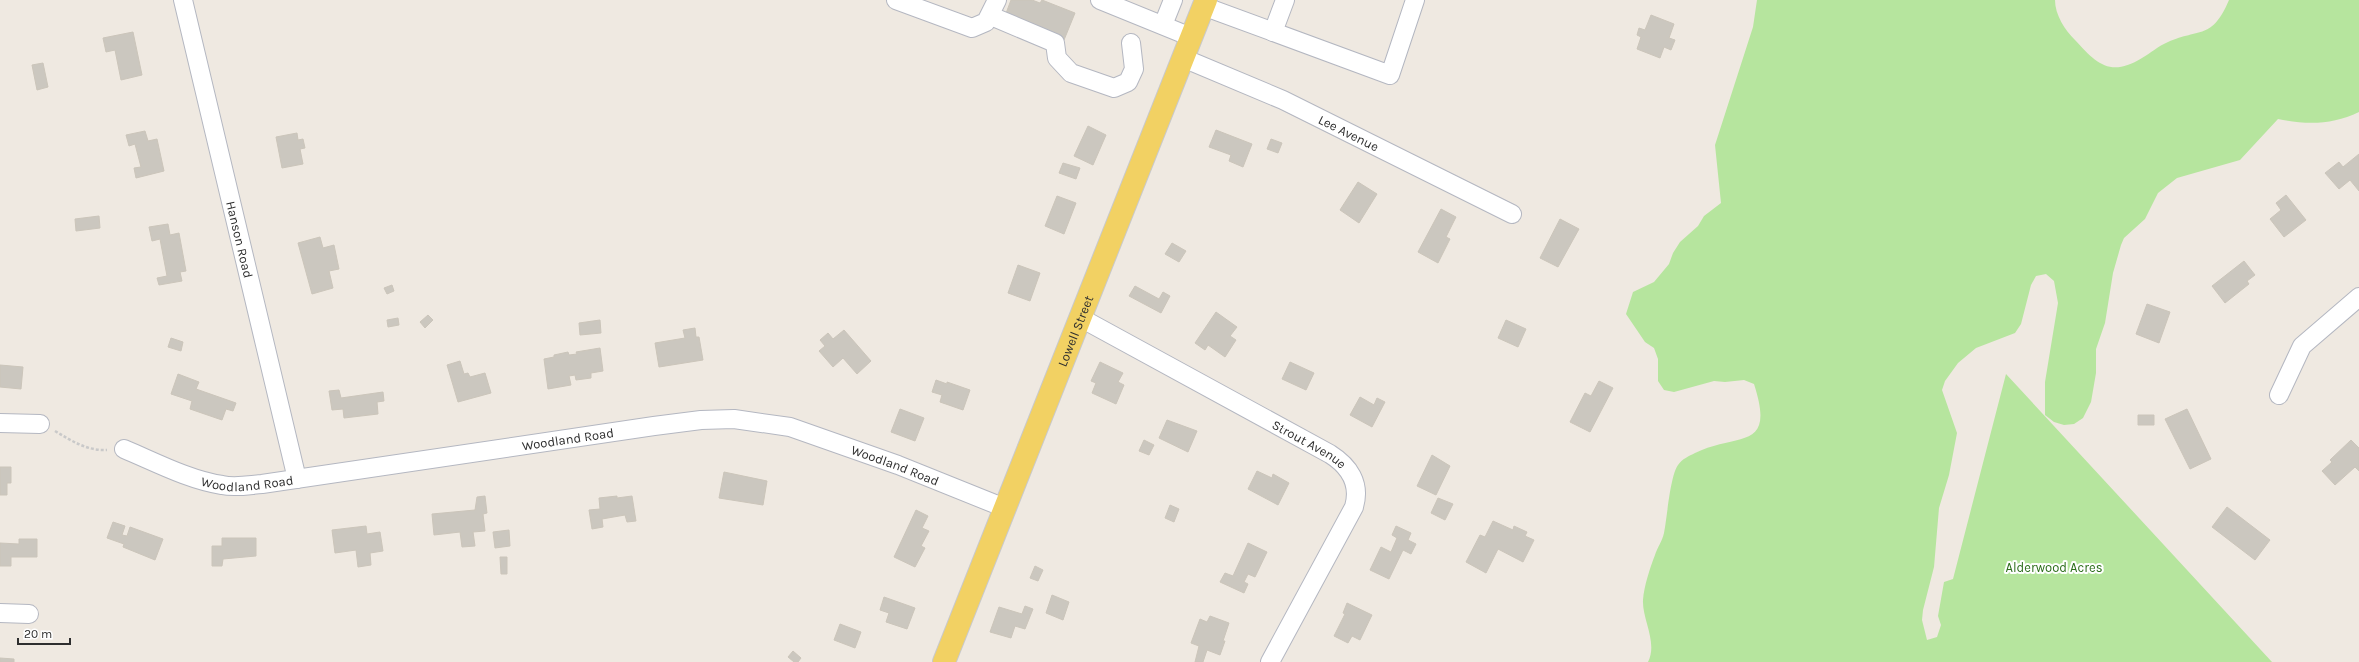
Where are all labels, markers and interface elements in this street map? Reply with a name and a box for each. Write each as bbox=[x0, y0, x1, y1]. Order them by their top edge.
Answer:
street label: Lee Avenue bbox=[1316, 111, 1382, 154]
street label: Hanson Road bbox=[224, 199, 256, 279]
street label: Lowell Street bbox=[1054, 293, 1096, 369]
street label: Strout Avenue bbox=[1270, 416, 1350, 471]
street label: Woodland Road bbox=[521, 425, 615, 453]
street label: Woodland Road bbox=[849, 442, 941, 488]
street label: Woodland Road bbox=[200, 472, 294, 494]
park label: Alderwood Acres bbox=[2006, 560, 2103, 575]
scale bar bbox=[18, 620, 70, 646]
text: 20 m bbox=[24, 627, 52, 641]

